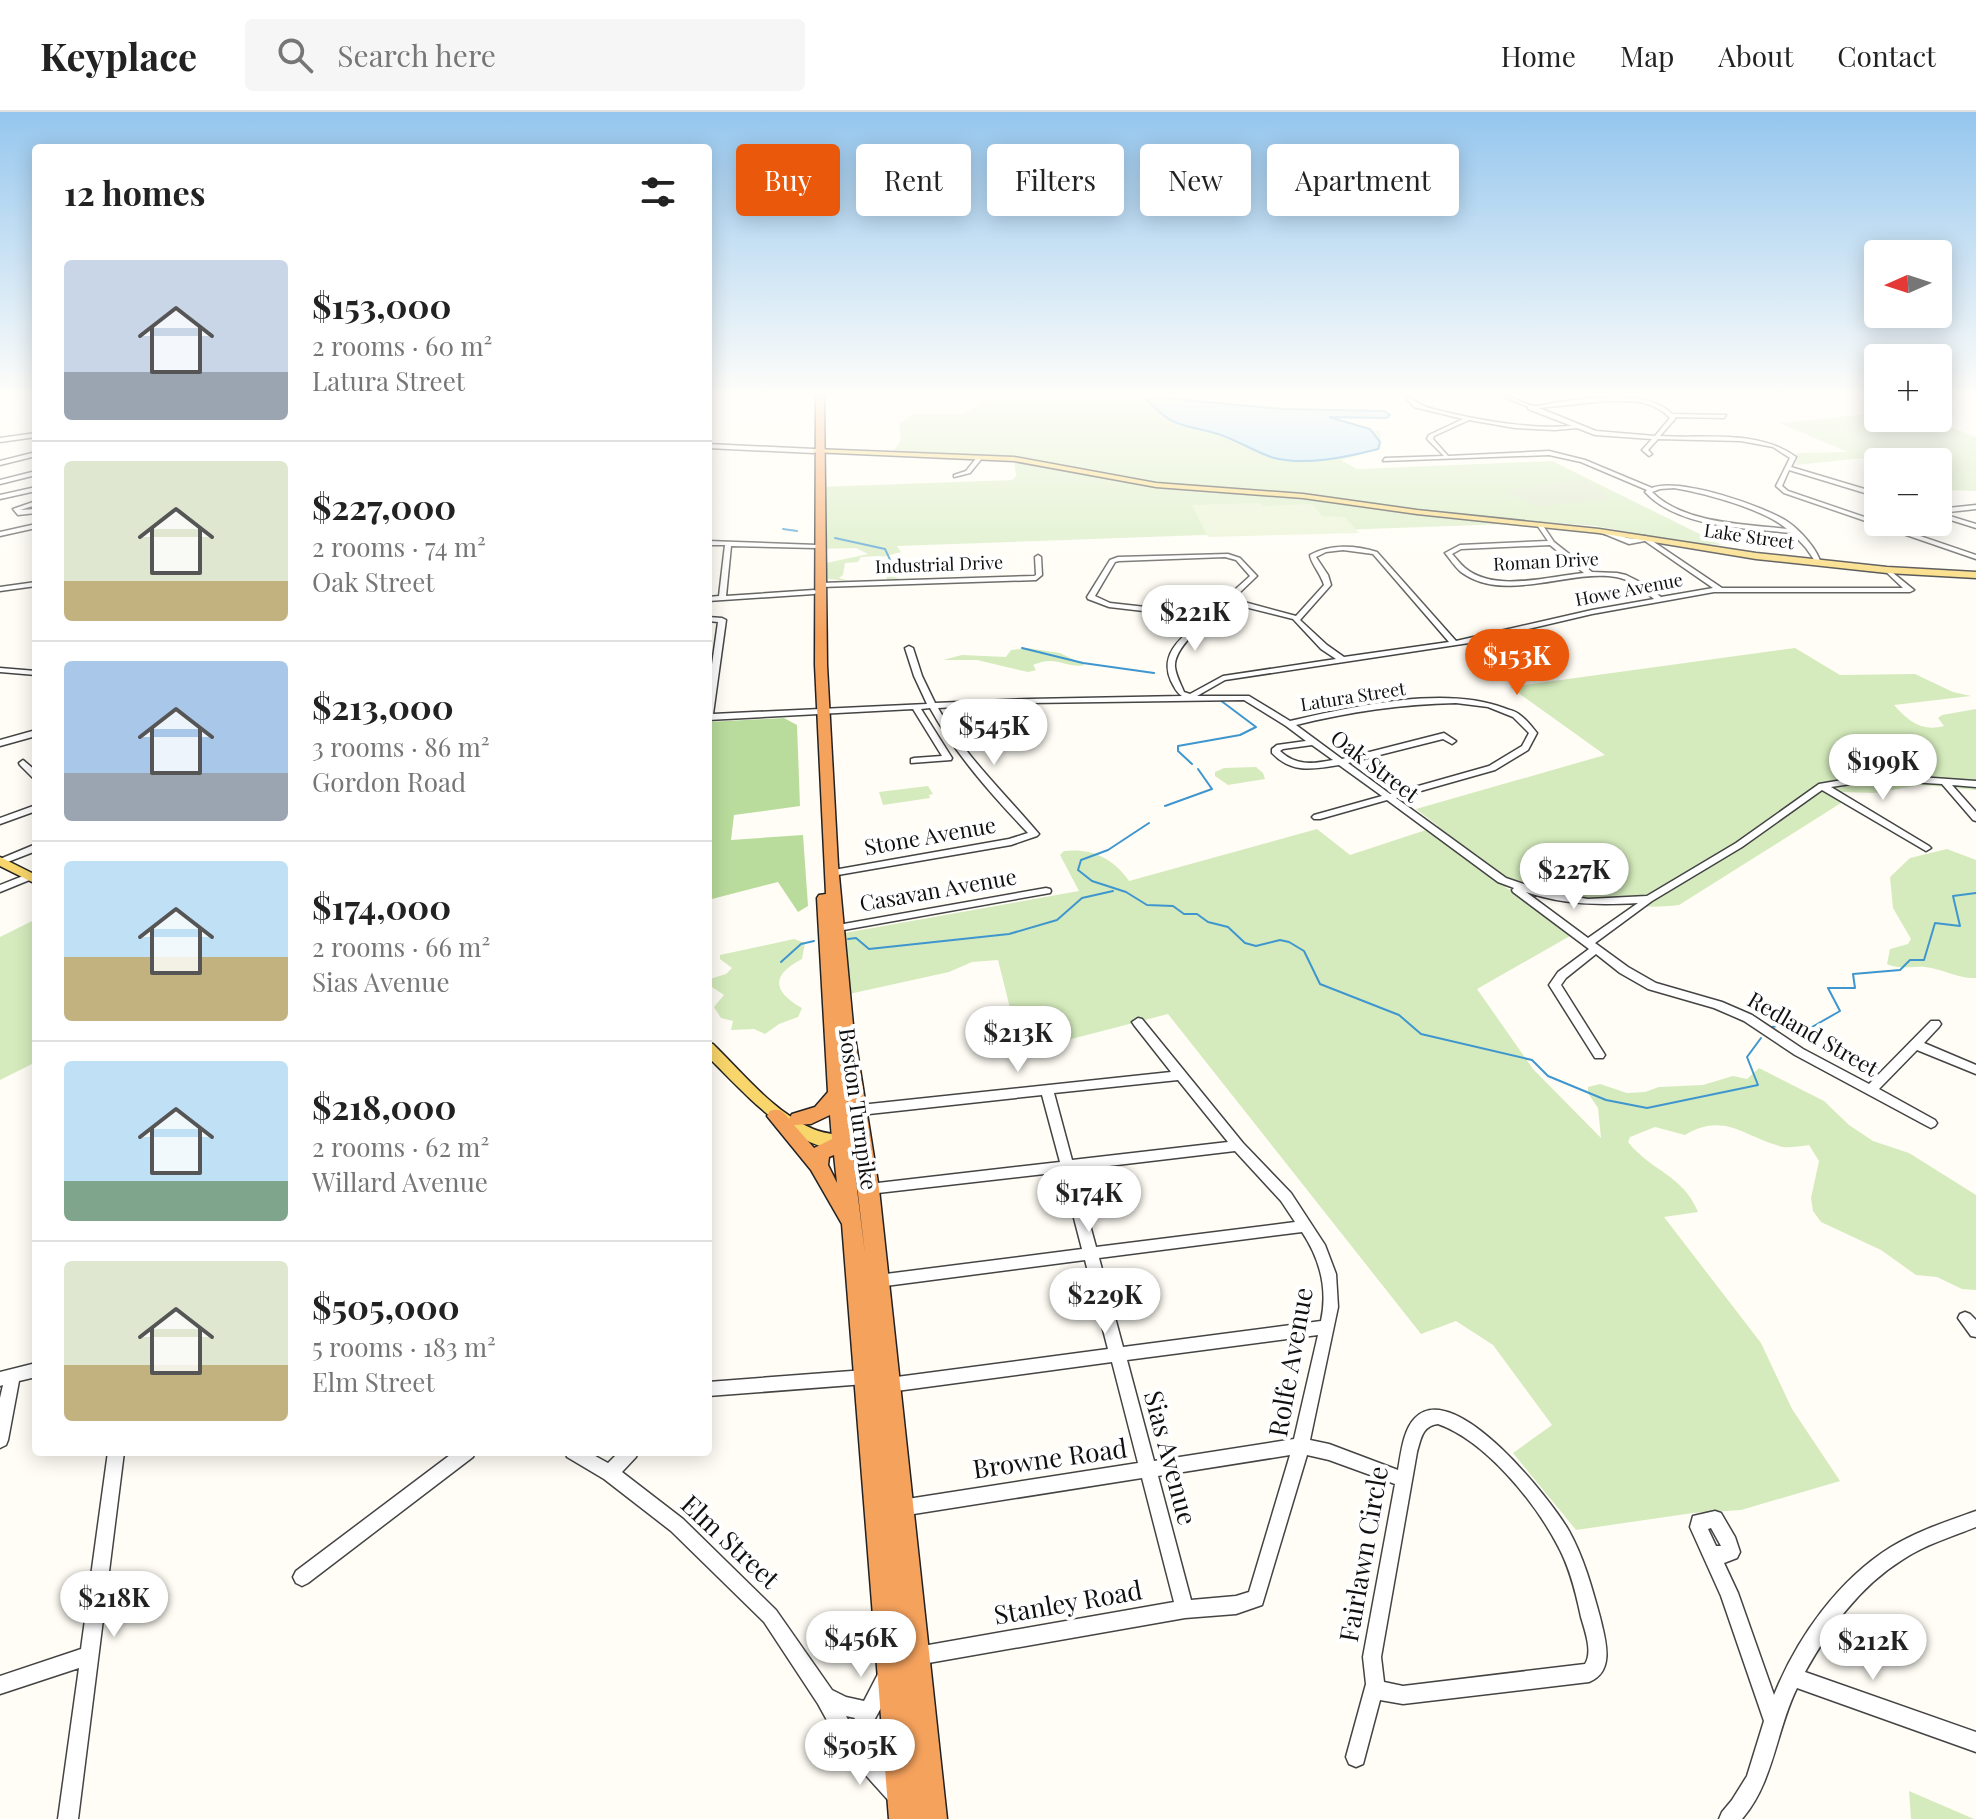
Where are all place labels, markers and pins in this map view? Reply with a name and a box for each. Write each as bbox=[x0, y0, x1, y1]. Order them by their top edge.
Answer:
pin: $221K bbox=[1139, 585, 1251, 653]
pin: $153K bbox=[1461, 629, 1573, 697]
pin: $545K bbox=[938, 699, 1050, 767]
pin: $199K bbox=[1827, 734, 1939, 802]
pin: $227K bbox=[1518, 843, 1630, 911]
pin: $213K bbox=[962, 1006, 1074, 1074]
pin: $174K bbox=[1033, 1166, 1145, 1234]
pin: $229K bbox=[1049, 1268, 1161, 1336]
pin: $218K bbox=[58, 1571, 170, 1639]
pin: $456K bbox=[805, 1611, 917, 1679]
pin: $212K bbox=[1817, 1614, 1929, 1682]
pin: $505K bbox=[804, 1719, 916, 1787]

